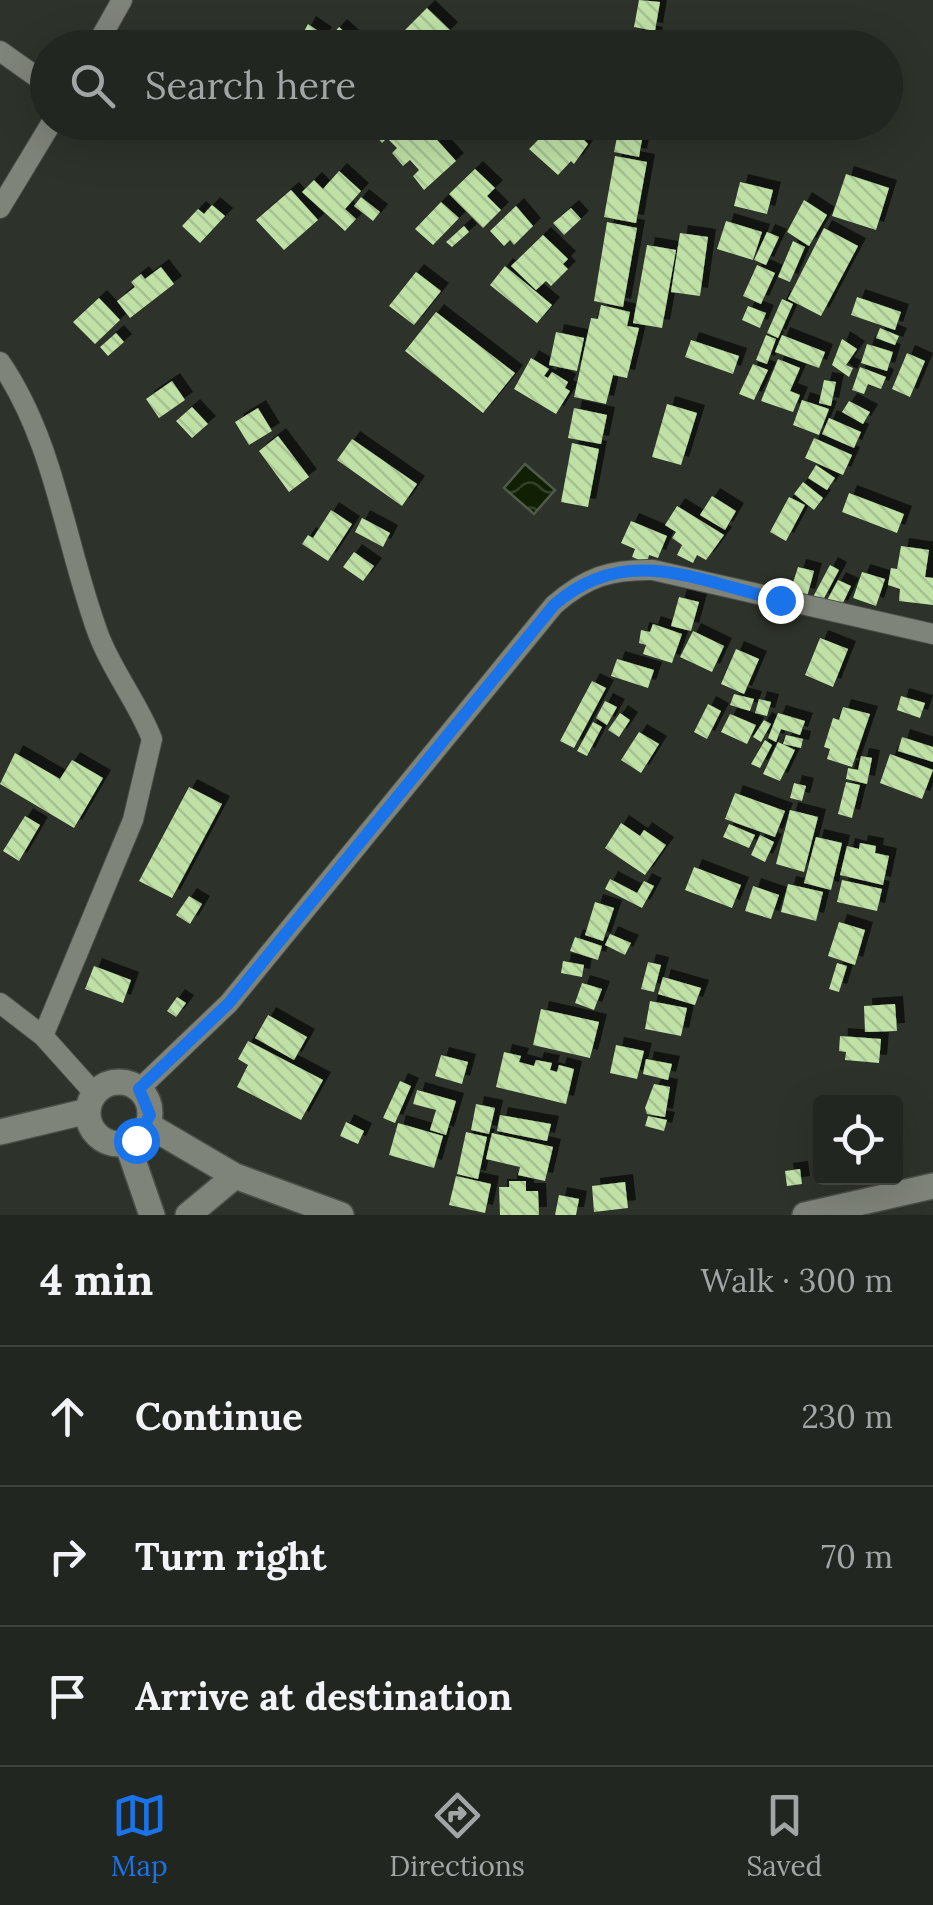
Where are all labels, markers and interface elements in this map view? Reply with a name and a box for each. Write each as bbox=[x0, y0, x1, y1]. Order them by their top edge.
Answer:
search box bbox=[30, 30, 903, 140]
icon: search bbox=[65, 58, 120, 113]
text: Search here bbox=[145, 61, 356, 109]
route end bbox=[758, 578, 804, 624]
map controls bbox=[813, 1095, 903, 1185]
button: locate bbox=[813, 1095, 903, 1185]
route start bbox=[114, 1118, 160, 1164]
text: 4 min bbox=[40, 1253, 153, 1307]
text: Walk · 300 m bbox=[701, 1260, 893, 1301]
icon: ahead bbox=[40, 1389, 95, 1444]
text: Continue bbox=[135, 1392, 303, 1440]
text: 230 m bbox=[802, 1396, 893, 1437]
icon: right bbox=[40, 1529, 95, 1584]
text: Turn right bbox=[135, 1532, 326, 1580]
text: 70 m bbox=[821, 1536, 893, 1577]
icon: arrive bbox=[40, 1669, 95, 1724]
text: Arrive at destination bbox=[135, 1672, 512, 1720]
tab: Map bbox=[111, 1788, 168, 1884]
tab: Directions bbox=[389, 1788, 525, 1884]
tab: Saved bbox=[746, 1788, 822, 1884]

